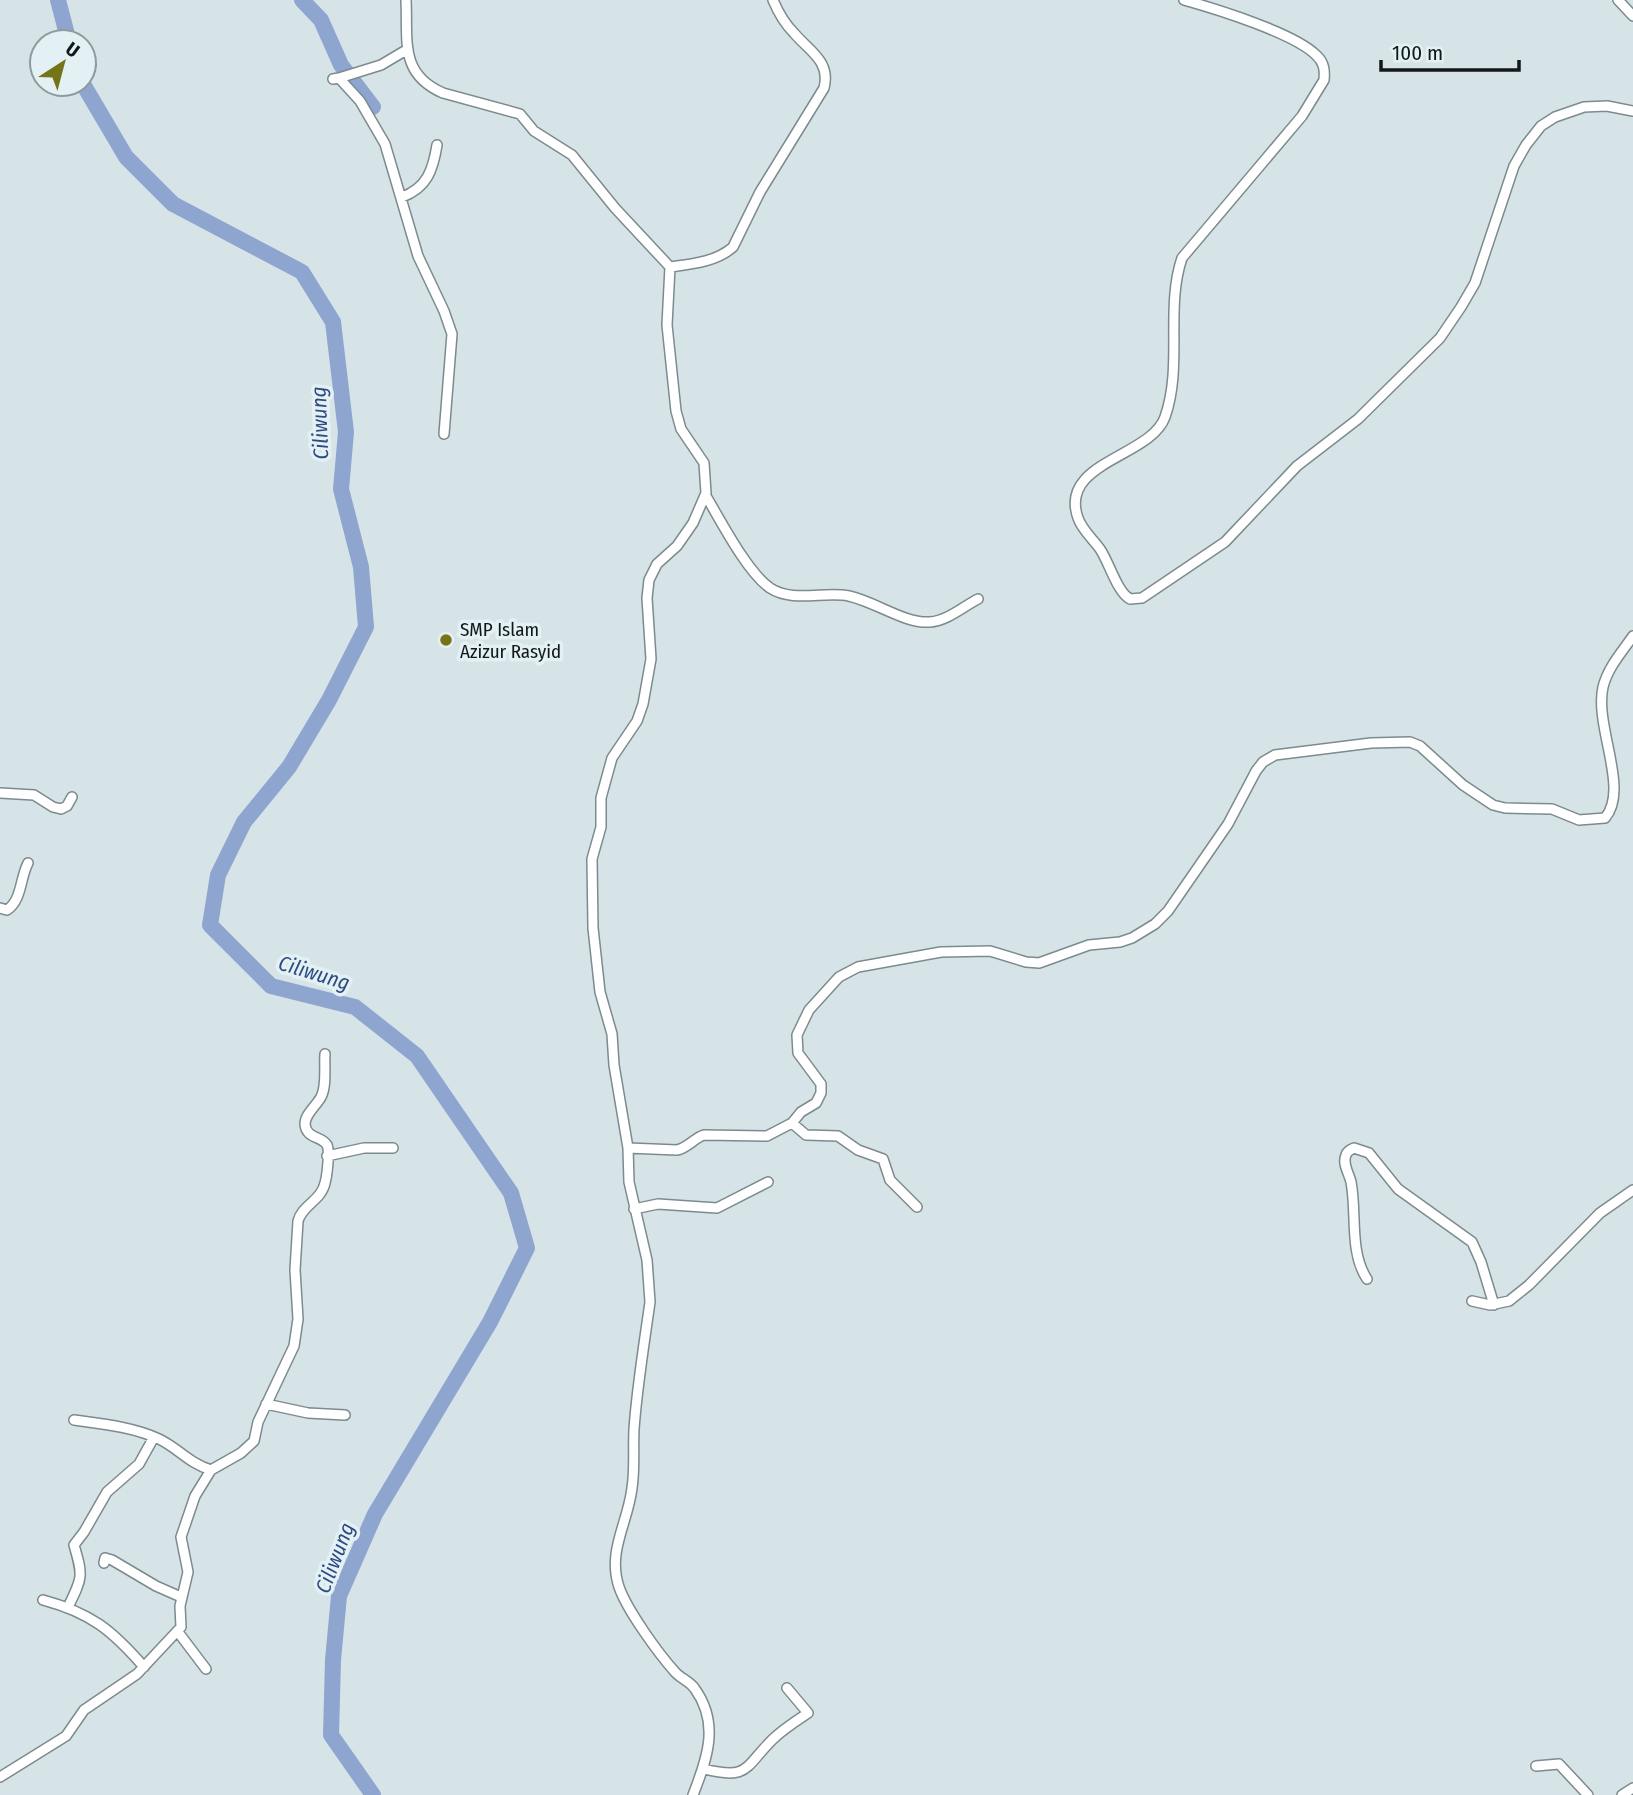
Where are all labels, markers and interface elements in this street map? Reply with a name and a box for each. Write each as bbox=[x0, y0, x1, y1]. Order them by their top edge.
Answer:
north arrow bbox=[28, 28, 98, 98]
scale bar bbox=[1381, 28, 1519, 72]
text: U bbox=[61, 37, 84, 62]
text: 100 m bbox=[1392, 40, 1443, 66]
water label: Ciliwung bbox=[306, 386, 334, 460]
place label: SMP Islam Azizur Rasyid bbox=[460, 618, 561, 663]
marker: SMP Islam Azizur Rasyid bbox=[438, 632, 454, 648]
water label: Ciliwung bbox=[275, 950, 353, 996]
water label: Ciliwung bbox=[310, 1519, 360, 1597]

